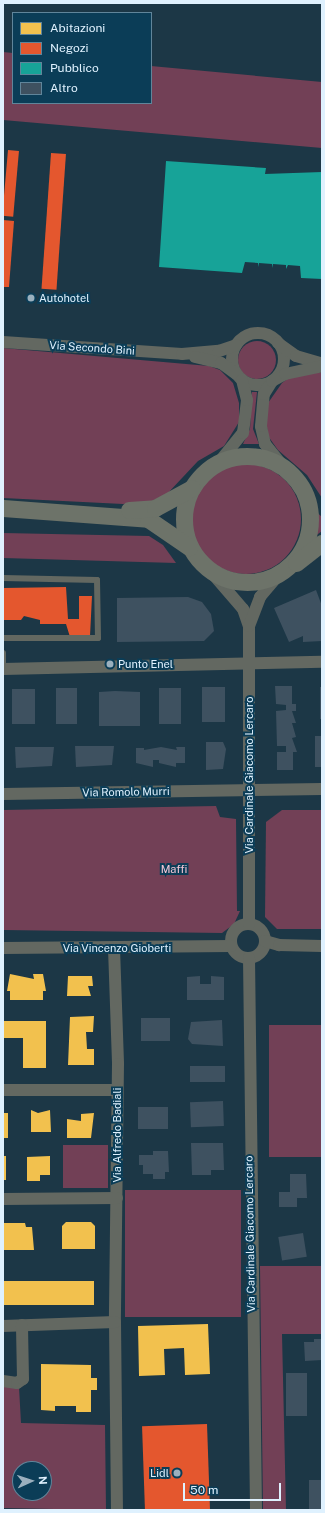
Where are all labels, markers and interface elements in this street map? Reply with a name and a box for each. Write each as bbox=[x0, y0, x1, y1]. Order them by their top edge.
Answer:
legend bbox=[12, 12, 152, 104]
text: Abitazioni bbox=[50, 21, 105, 35]
text: Negozi bbox=[50, 41, 88, 55]
text: Pubblico bbox=[50, 61, 99, 75]
text: Altro bbox=[50, 81, 78, 95]
place label: Autohotel bbox=[39, 291, 89, 305]
marker: Autohotel bbox=[26, 293, 36, 303]
street label: Via Secondo Bini bbox=[49, 338, 135, 358]
place label: Punto Enel bbox=[118, 657, 173, 671]
marker: Punto Enel bbox=[105, 659, 115, 669]
street label: Via Cardinale Giacomo Lercaro bbox=[242, 697, 256, 853]
street label: Via Romolo Murri bbox=[82, 785, 170, 799]
park label: Maffi bbox=[161, 862, 187, 876]
street label: Via Vincenzo Gioberti bbox=[63, 941, 171, 955]
street label: Via Alfredo Badiali bbox=[110, 1088, 124, 1182]
street label: Via Cardinale Giacomo Lercaro bbox=[242, 1155, 258, 1313]
north arrow bbox=[12, 1461, 52, 1501]
place label: Lidl bbox=[150, 1466, 169, 1480]
marker: Lidl bbox=[172, 1468, 182, 1478]
scale bar bbox=[185, 1475, 283, 1501]
text: N bbox=[37, 1476, 49, 1485]
text: 50 m bbox=[190, 1483, 218, 1497]

